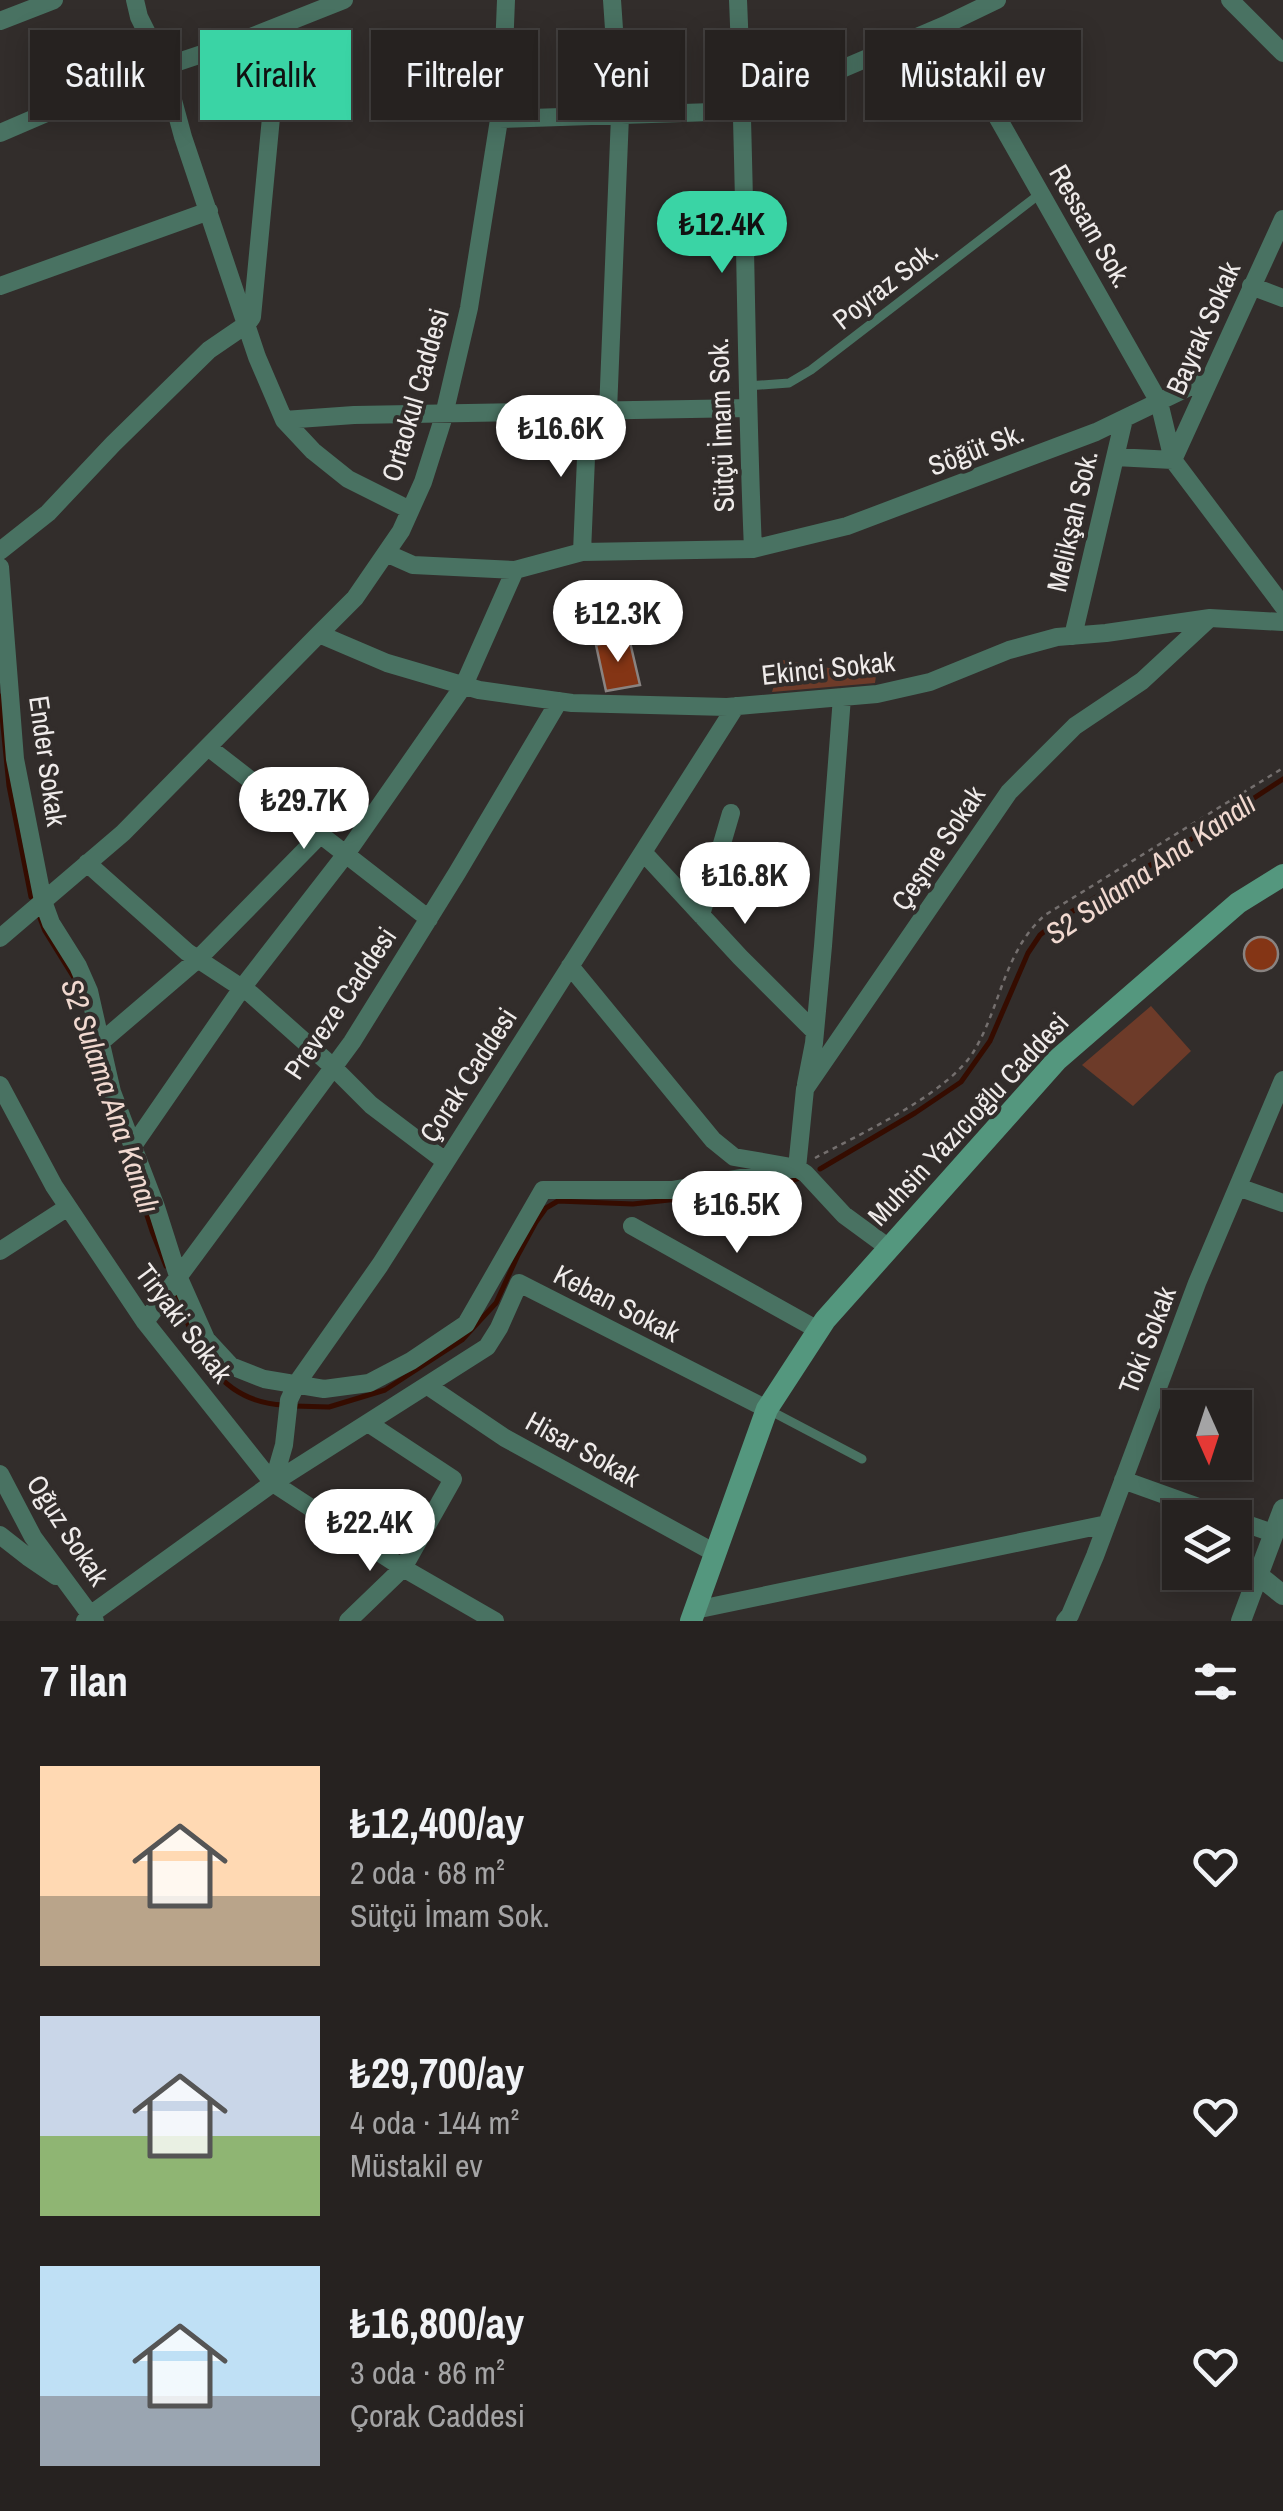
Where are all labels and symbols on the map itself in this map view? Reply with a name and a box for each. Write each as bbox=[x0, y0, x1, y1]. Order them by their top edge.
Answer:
street label: Ressam Sok. bbox=[1040, 157, 1142, 295]
pin: ₺12.4K bbox=[641, 191, 803, 276]
street label: Poyraz Sok. bbox=[825, 232, 945, 338]
street label: Bayrak Sokak bbox=[1157, 255, 1249, 400]
street label: Ortaokul Caddesi bbox=[372, 304, 458, 486]
street label: Sütçü İmam Sok. bbox=[699, 337, 743, 513]
pin: ₺16.6K bbox=[480, 395, 642, 480]
street label: Söğüt Sk. bbox=[923, 413, 1029, 485]
street label: Melikşah Sok. bbox=[1037, 446, 1107, 596]
pin: ₺12.3K bbox=[537, 580, 699, 665]
street label: Ekinci Sokak bbox=[759, 642, 897, 694]
street label: Ender Sokak bbox=[20, 693, 76, 829]
pin: ₺29.7K bbox=[223, 767, 385, 852]
street label: Çeşme Sokak bbox=[882, 778, 994, 918]
water label: S2 Sulama Ana Kanalı bbox=[1037, 783, 1263, 953]
pin: ₺16.8K bbox=[664, 842, 826, 927]
street label: Preveze Caddesi bbox=[275, 919, 405, 1087]
water label: S2 Sulama Ana Kanalı bbox=[52, 973, 170, 1219]
street label: Çorak Caddesi bbox=[410, 1000, 526, 1150]
street label: Muhsin Yazıcıoğlu Caddesi bbox=[859, 1004, 1077, 1234]
pin: ₺16.5K bbox=[656, 1171, 818, 1256]
street label: Keban Sokak bbox=[548, 1255, 687, 1351]
street label: Tiryaki Sokak bbox=[127, 1256, 242, 1391]
street label: Toki Sokak bbox=[1109, 1280, 1185, 1399]
north arrow bbox=[1162, 1390, 1252, 1480]
street label: Hisar Sokak bbox=[519, 1402, 647, 1496]
street label: Oğuz Sokak bbox=[18, 1467, 118, 1593]
pin: ₺22.4K bbox=[289, 1489, 451, 1574]

